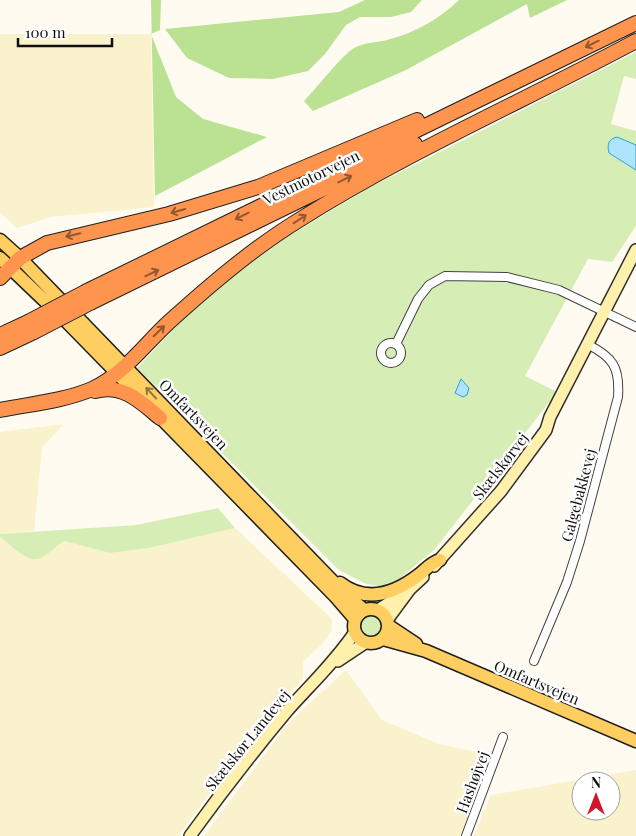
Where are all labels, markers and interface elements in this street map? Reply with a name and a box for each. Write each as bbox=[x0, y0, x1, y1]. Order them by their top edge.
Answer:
scale bar bbox=[18, 15, 111, 47]
text: 100 m bbox=[25, 22, 66, 42]
one-way arrow bbox=[585, 40, 600, 49]
street label: Vestmotorvejen bbox=[258, 145, 363, 209]
one-way arrow bbox=[337, 173, 352, 183]
one-way arrow bbox=[171, 207, 187, 216]
one-way arrow bbox=[235, 212, 250, 221]
one-way arrow bbox=[292, 214, 306, 224]
one-way arrow bbox=[65, 231, 81, 240]
one-way arrow bbox=[144, 268, 159, 277]
one-way arrow bbox=[153, 325, 166, 337]
street label: Omfartsvejen bbox=[155, 374, 233, 454]
one-way arrow bbox=[145, 387, 157, 399]
street label: Skælskørvej bbox=[468, 428, 532, 504]
street label: Galgebakkevej bbox=[556, 446, 600, 544]
street label: Omfartsvejen bbox=[491, 655, 583, 709]
street label: Skælskør Landevej bbox=[200, 685, 294, 795]
street label: Hashøjvej bbox=[451, 748, 493, 816]
north arrow bbox=[571, 771, 621, 821]
text: N bbox=[591, 773, 601, 792]

